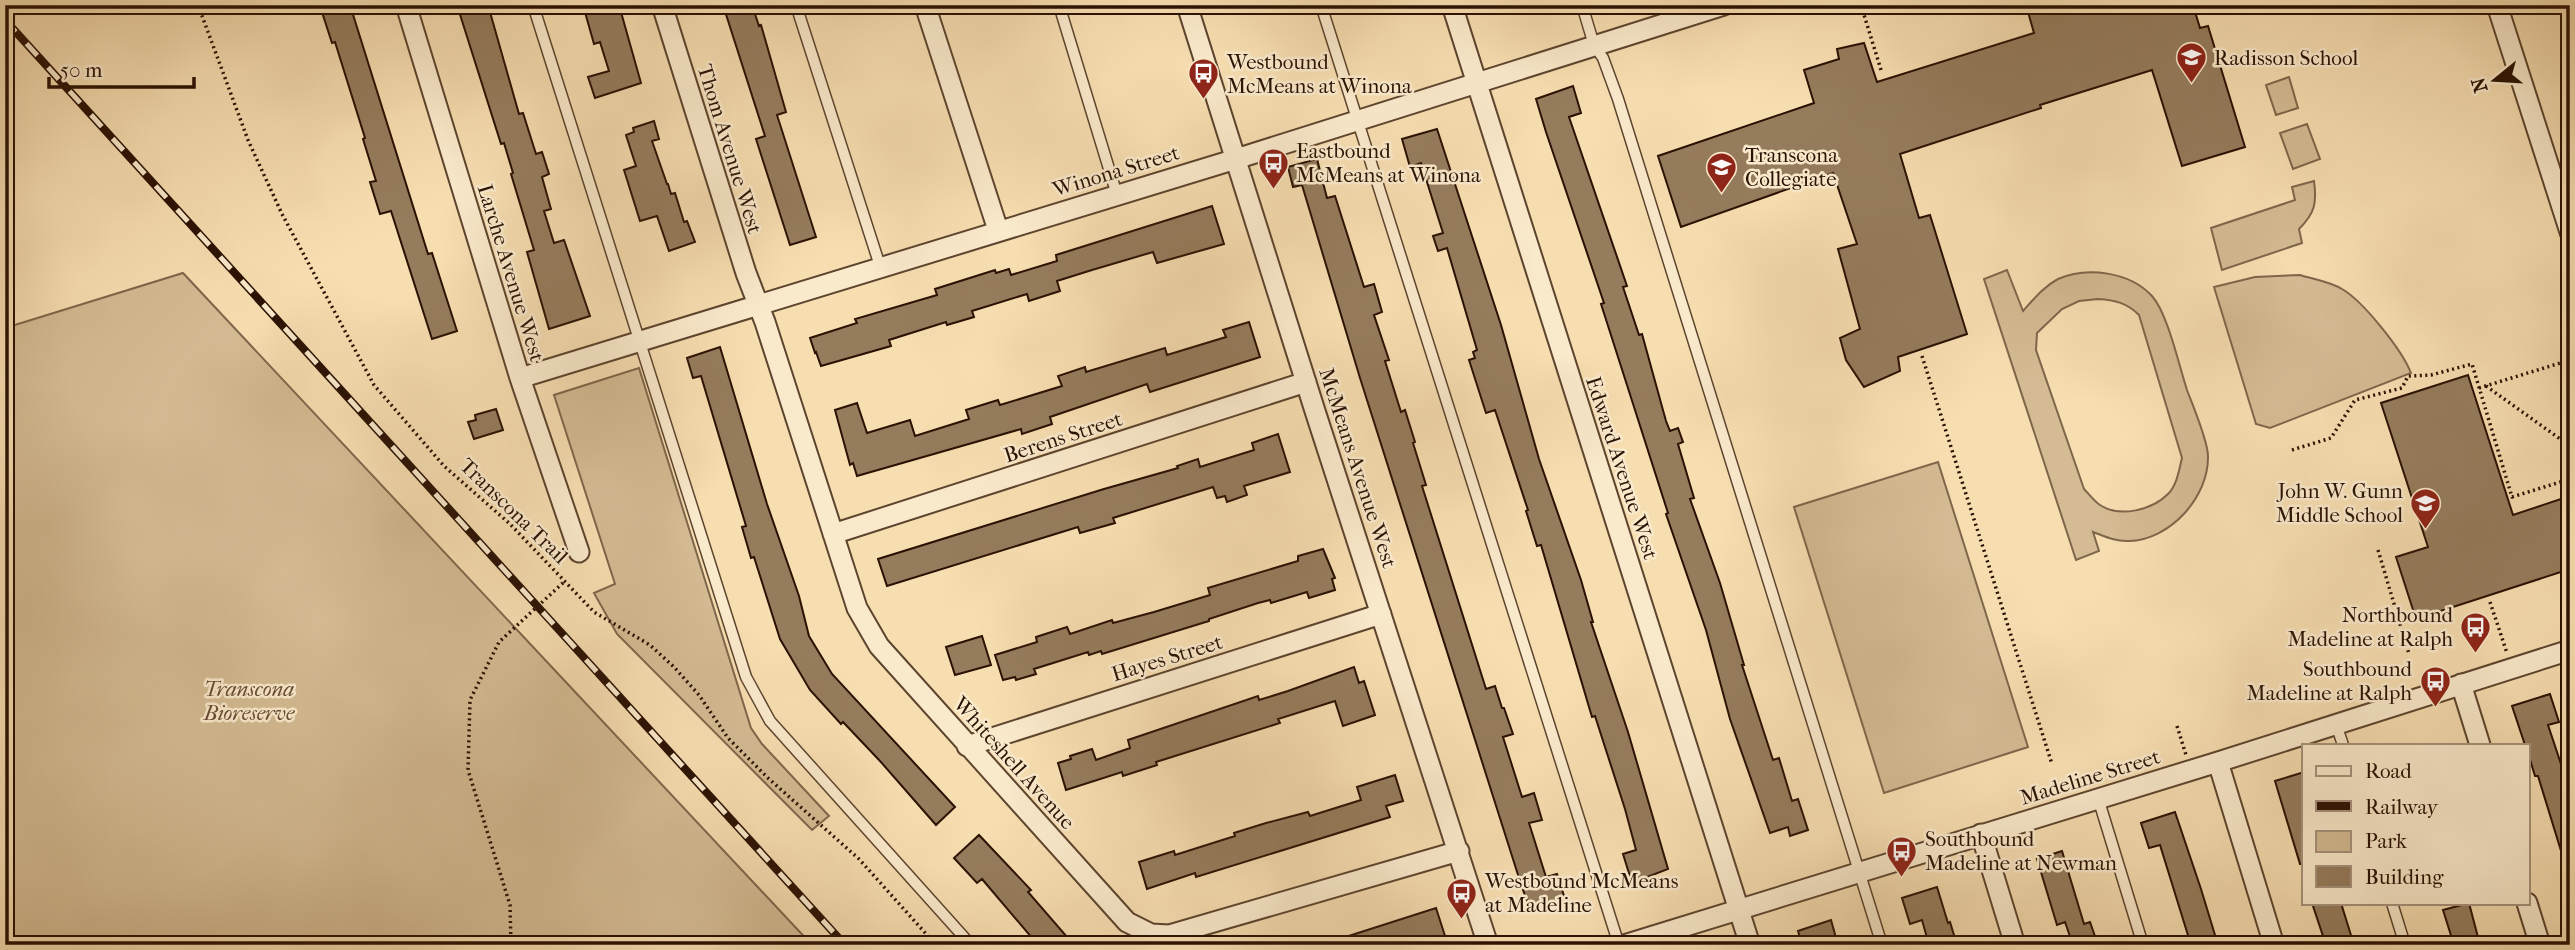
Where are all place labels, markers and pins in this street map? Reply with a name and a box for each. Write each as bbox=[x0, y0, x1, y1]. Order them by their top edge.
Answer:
school or university icon: Radisson School bbox=[2174, 41, 2208, 85]
place label: Radisson School bbox=[2214, 46, 2358, 70]
place label: Westbound McMeans at Winona bbox=[1226, 50, 1412, 98]
bus stop icon: Westbound McMeans at Winona bbox=[1187, 57, 1221, 101]
place label: Eastbound McMeans at Winona bbox=[1296, 139, 1481, 187]
place label: Transcona Collegiate bbox=[1745, 143, 1838, 191]
bus stop icon: Eastbound McMeans at Winona bbox=[1256, 146, 1290, 190]
school or university icon: Transcona Collegiate bbox=[1705, 150, 1739, 194]
place label: John W. Gunn Middle School bbox=[2276, 479, 2403, 527]
school or university icon: John W. Gunn Middle School bbox=[2409, 486, 2443, 530]
place label: Northbound Madeline at Ralph bbox=[2288, 603, 2454, 651]
bus stop icon: Northbound Madeline at Ralph bbox=[2459, 610, 2493, 654]
place label: Southbound Madeline at Ralph bbox=[2247, 657, 2413, 705]
bus stop icon: Southbound Madeline at Ralph bbox=[2418, 664, 2452, 708]
place label: Southbound Madeline at Newman bbox=[1925, 827, 2117, 875]
bus stop icon: Southbound Madeline at Newman bbox=[1885, 834, 1919, 878]
place label: Westbound McMeans at Madeline bbox=[1484, 869, 1679, 917]
bus stop icon: Westbound McMeans at Madeline bbox=[1445, 876, 1479, 920]

